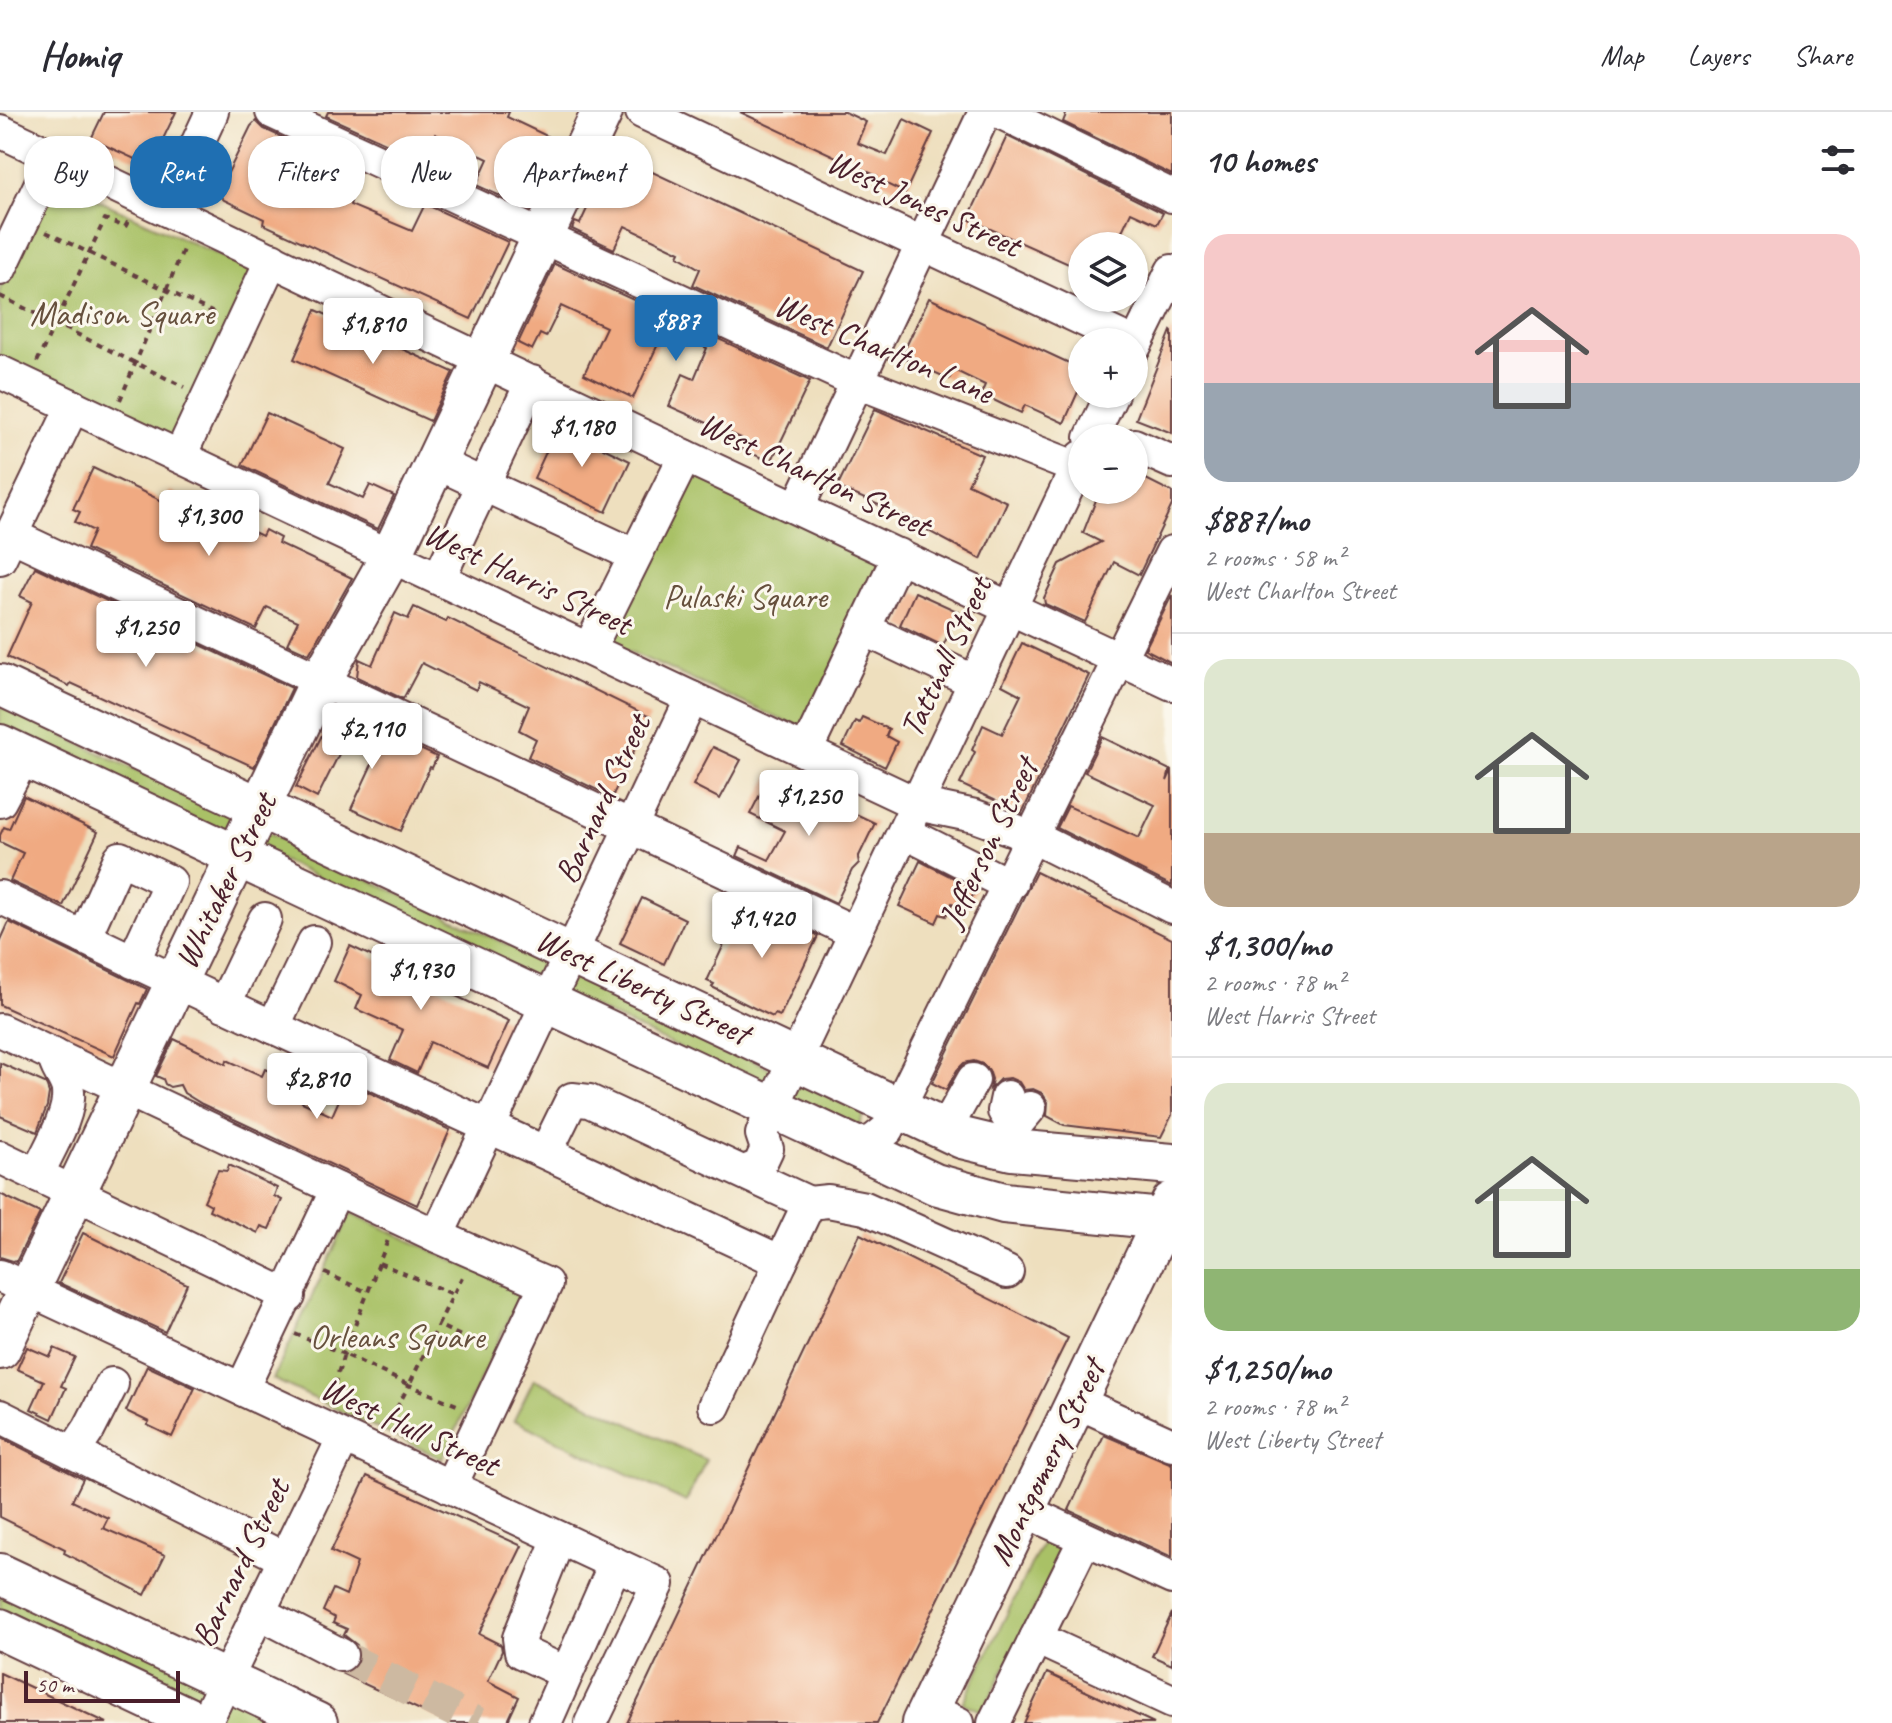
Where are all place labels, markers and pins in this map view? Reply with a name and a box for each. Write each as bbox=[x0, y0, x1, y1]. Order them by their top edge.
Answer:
pin: $887 bbox=[629, 295, 723, 363]
pin: $1,810 bbox=[308, 298, 438, 366]
pin: $1,180 bbox=[517, 401, 647, 469]
pin: $1,300 bbox=[144, 490, 274, 558]
pin: $1,250 bbox=[81, 601, 211, 669]
pin: $2,110 bbox=[307, 703, 437, 771]
pin: $1,250 bbox=[744, 770, 874, 838]
pin: $1,420 bbox=[697, 892, 827, 960]
pin: $1,930 bbox=[356, 944, 486, 1012]
pin: $2,810 bbox=[252, 1053, 382, 1121]

